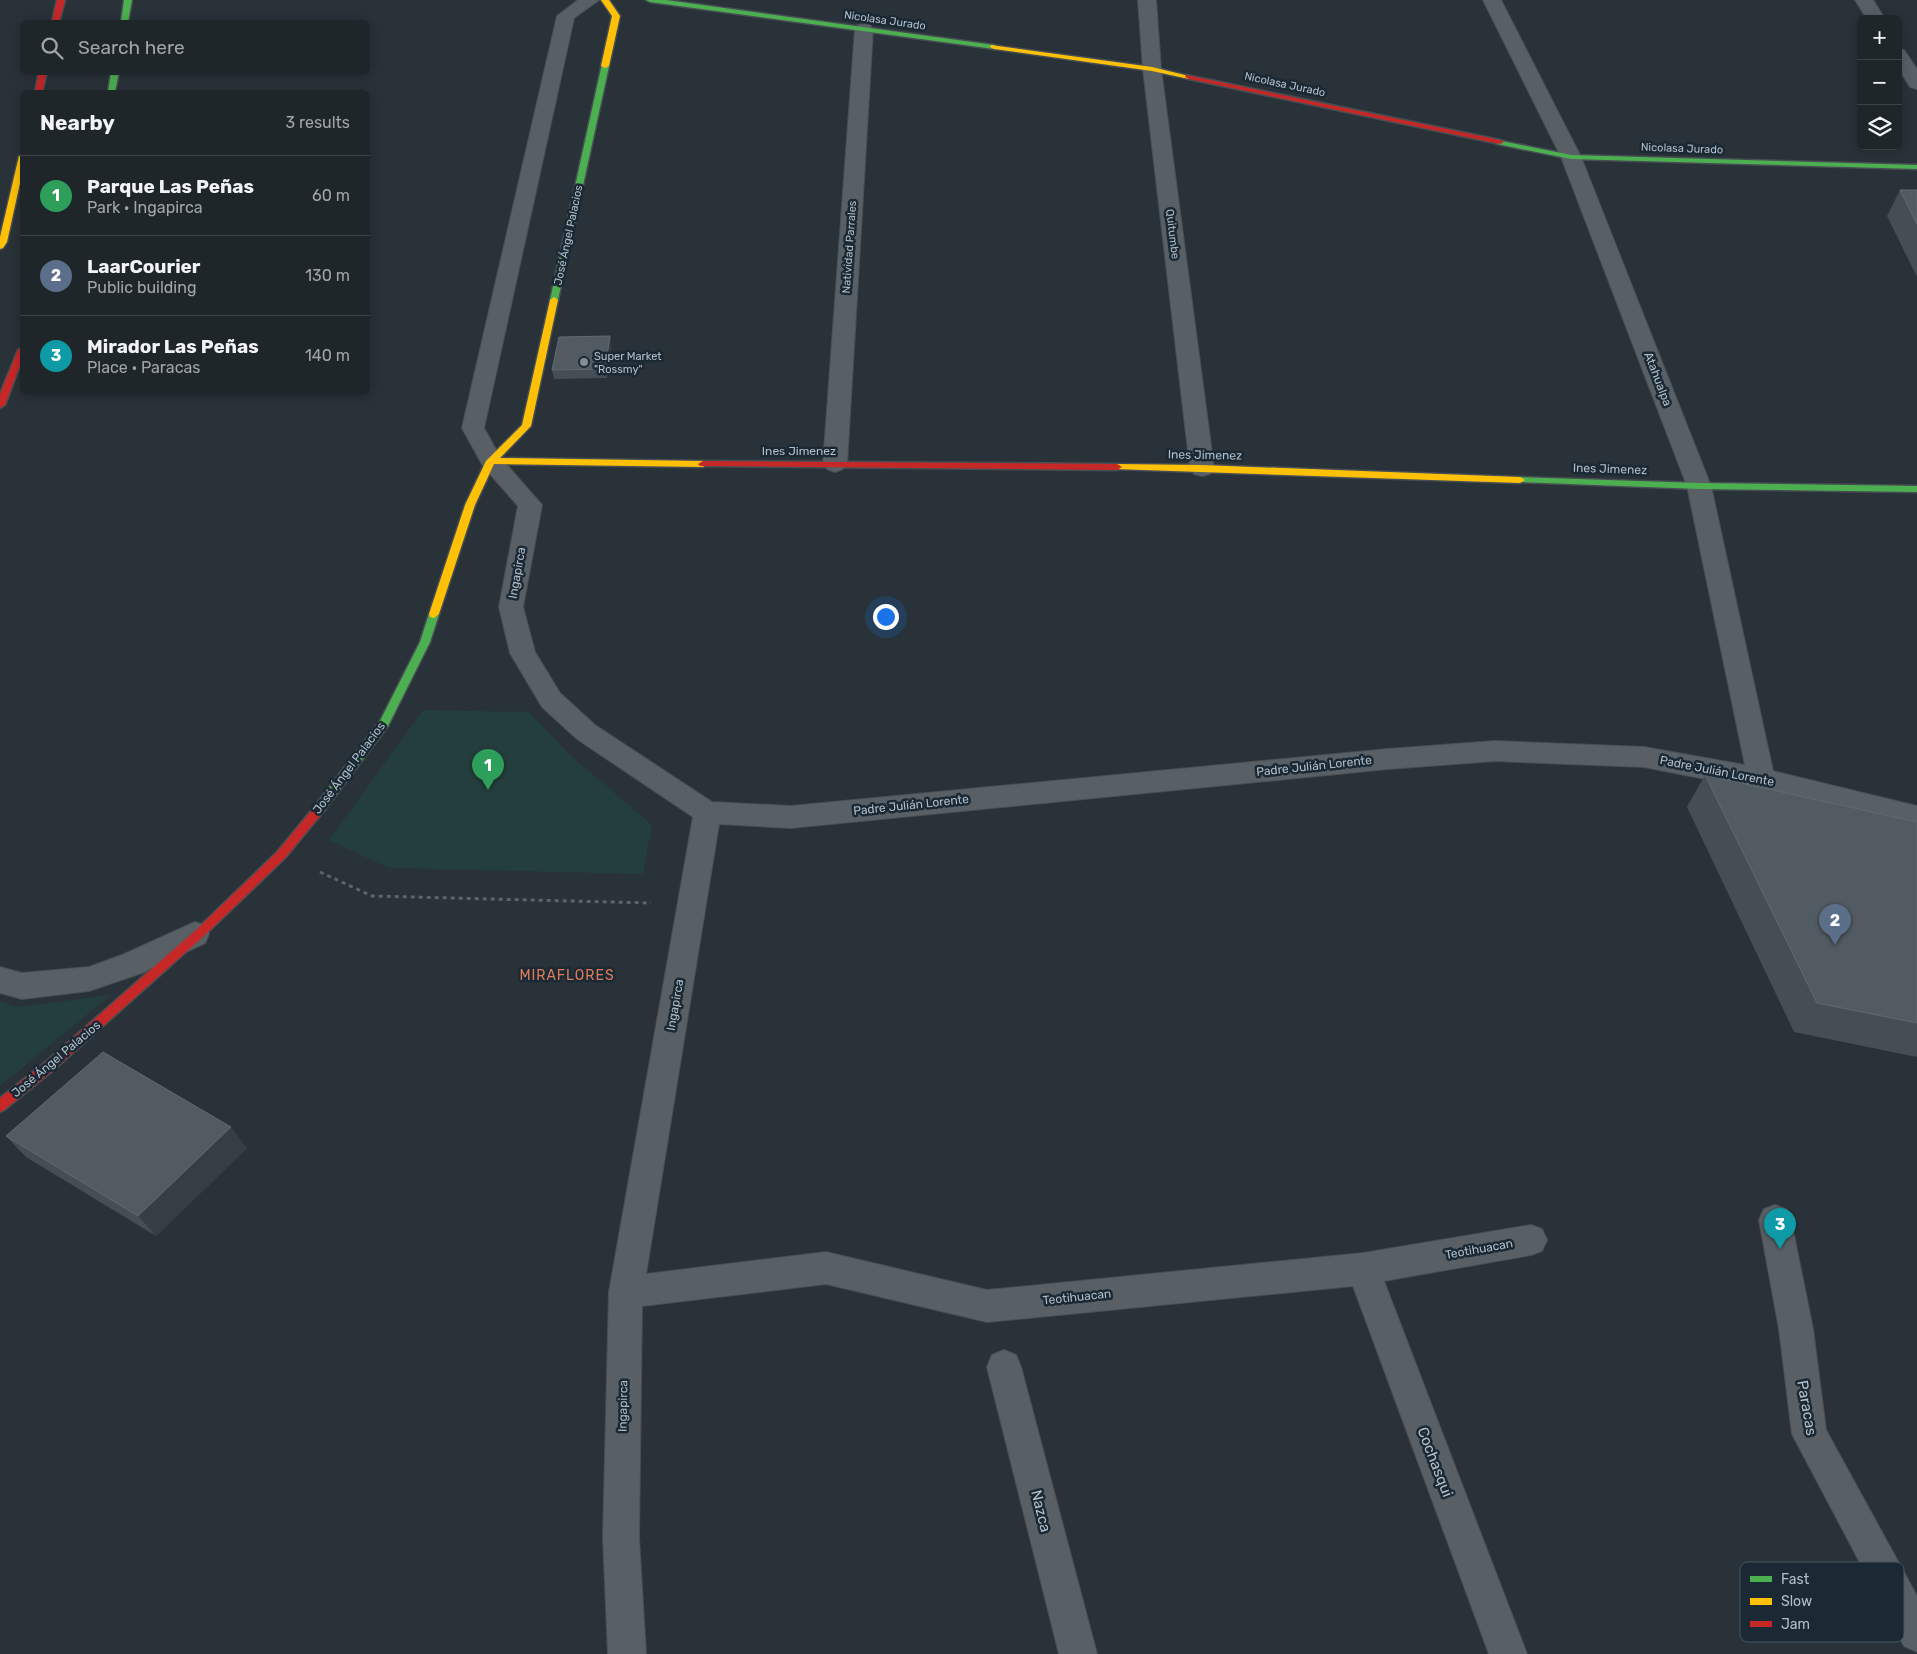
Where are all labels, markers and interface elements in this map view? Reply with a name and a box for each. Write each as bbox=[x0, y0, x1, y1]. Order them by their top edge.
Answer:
street label: Nicolasa Jurado bbox=[843, 8, 927, 33]
map controls bbox=[1857, 15, 1902, 150]
button: + bbox=[1857, 15, 1902, 60]
search box bbox=[20, 20, 370, 75]
icon: search bbox=[38, 34, 66, 62]
text: Search here bbox=[78, 36, 185, 59]
button: − bbox=[1857, 60, 1902, 105]
street label: Nicolasa Jurado bbox=[1243, 70, 1327, 99]
button: layers bbox=[1857, 105, 1902, 150]
text: Nearby bbox=[40, 110, 115, 135]
text: 3 results bbox=[285, 113, 350, 132]
street label: Nicolasa Jurado bbox=[1641, 141, 1723, 156]
text: Parque Las Peñas bbox=[87, 175, 254, 198]
street label: José Ángel Palacios bbox=[552, 183, 586, 286]
text: 1 bbox=[52, 186, 60, 205]
text: 60 m bbox=[312, 186, 350, 205]
text: Park · Ingapirca bbox=[87, 198, 203, 217]
street label: Natividad Parrales bbox=[840, 200, 859, 294]
street label: Quitumbe bbox=[1163, 208, 1182, 260]
text: LaarCourier bbox=[87, 255, 201, 278]
text: 2 bbox=[51, 266, 61, 285]
text: 130 m bbox=[305, 266, 350, 285]
text: Public building bbox=[87, 278, 197, 297]
text: Mirador Las Peñas bbox=[87, 335, 259, 358]
text: 3 bbox=[51, 346, 61, 365]
text: 140 m bbox=[305, 346, 350, 365]
place label: Super Market "Rossmy" bbox=[594, 350, 662, 376]
street label: Atahualpa bbox=[1641, 350, 1675, 408]
marker: Super Market "Rossmy" bbox=[578, 356, 590, 368]
text: Place · Paracas bbox=[87, 358, 200, 377]
street label: Ines Jimenez bbox=[762, 444, 836, 458]
street label: Ines Jimenez bbox=[1168, 447, 1242, 463]
street label: Ines Jimenez bbox=[1573, 461, 1647, 477]
street label: Ingapirca bbox=[506, 546, 528, 600]
your location bbox=[873, 604, 899, 630]
street label: José Ángel Palacios bbox=[310, 719, 388, 817]
pin: 1 bbox=[472, 749, 504, 790]
street label: Padre Julián Lorente bbox=[1256, 753, 1373, 779]
street label: Padre Julián Lorente bbox=[1659, 753, 1776, 789]
street label: Padre Julián Lorente bbox=[853, 792, 970, 818]
pin: 2 bbox=[1819, 904, 1851, 945]
district label: MIRAFLORES bbox=[519, 967, 615, 984]
street label: Ingapirca bbox=[664, 978, 686, 1032]
street label: José Ángel Palacios bbox=[9, 1018, 103, 1100]
pin: 3 bbox=[1764, 1208, 1796, 1249]
street label: Teotihuacan bbox=[1444, 1236, 1514, 1262]
street label: Teotihuacan bbox=[1042, 1286, 1112, 1308]
street label: Paracas bbox=[1793, 1379, 1821, 1437]
street label: Ingapirca bbox=[616, 1380, 630, 1432]
street label: Cochasqui bbox=[1413, 1424, 1457, 1500]
street label: Nazca bbox=[1027, 1488, 1055, 1534]
legend bbox=[1740, 1562, 1904, 1642]
text: Fast bbox=[1781, 1571, 1810, 1588]
text: Slow bbox=[1781, 1593, 1812, 1610]
text: Jam bbox=[1781, 1616, 1810, 1633]

